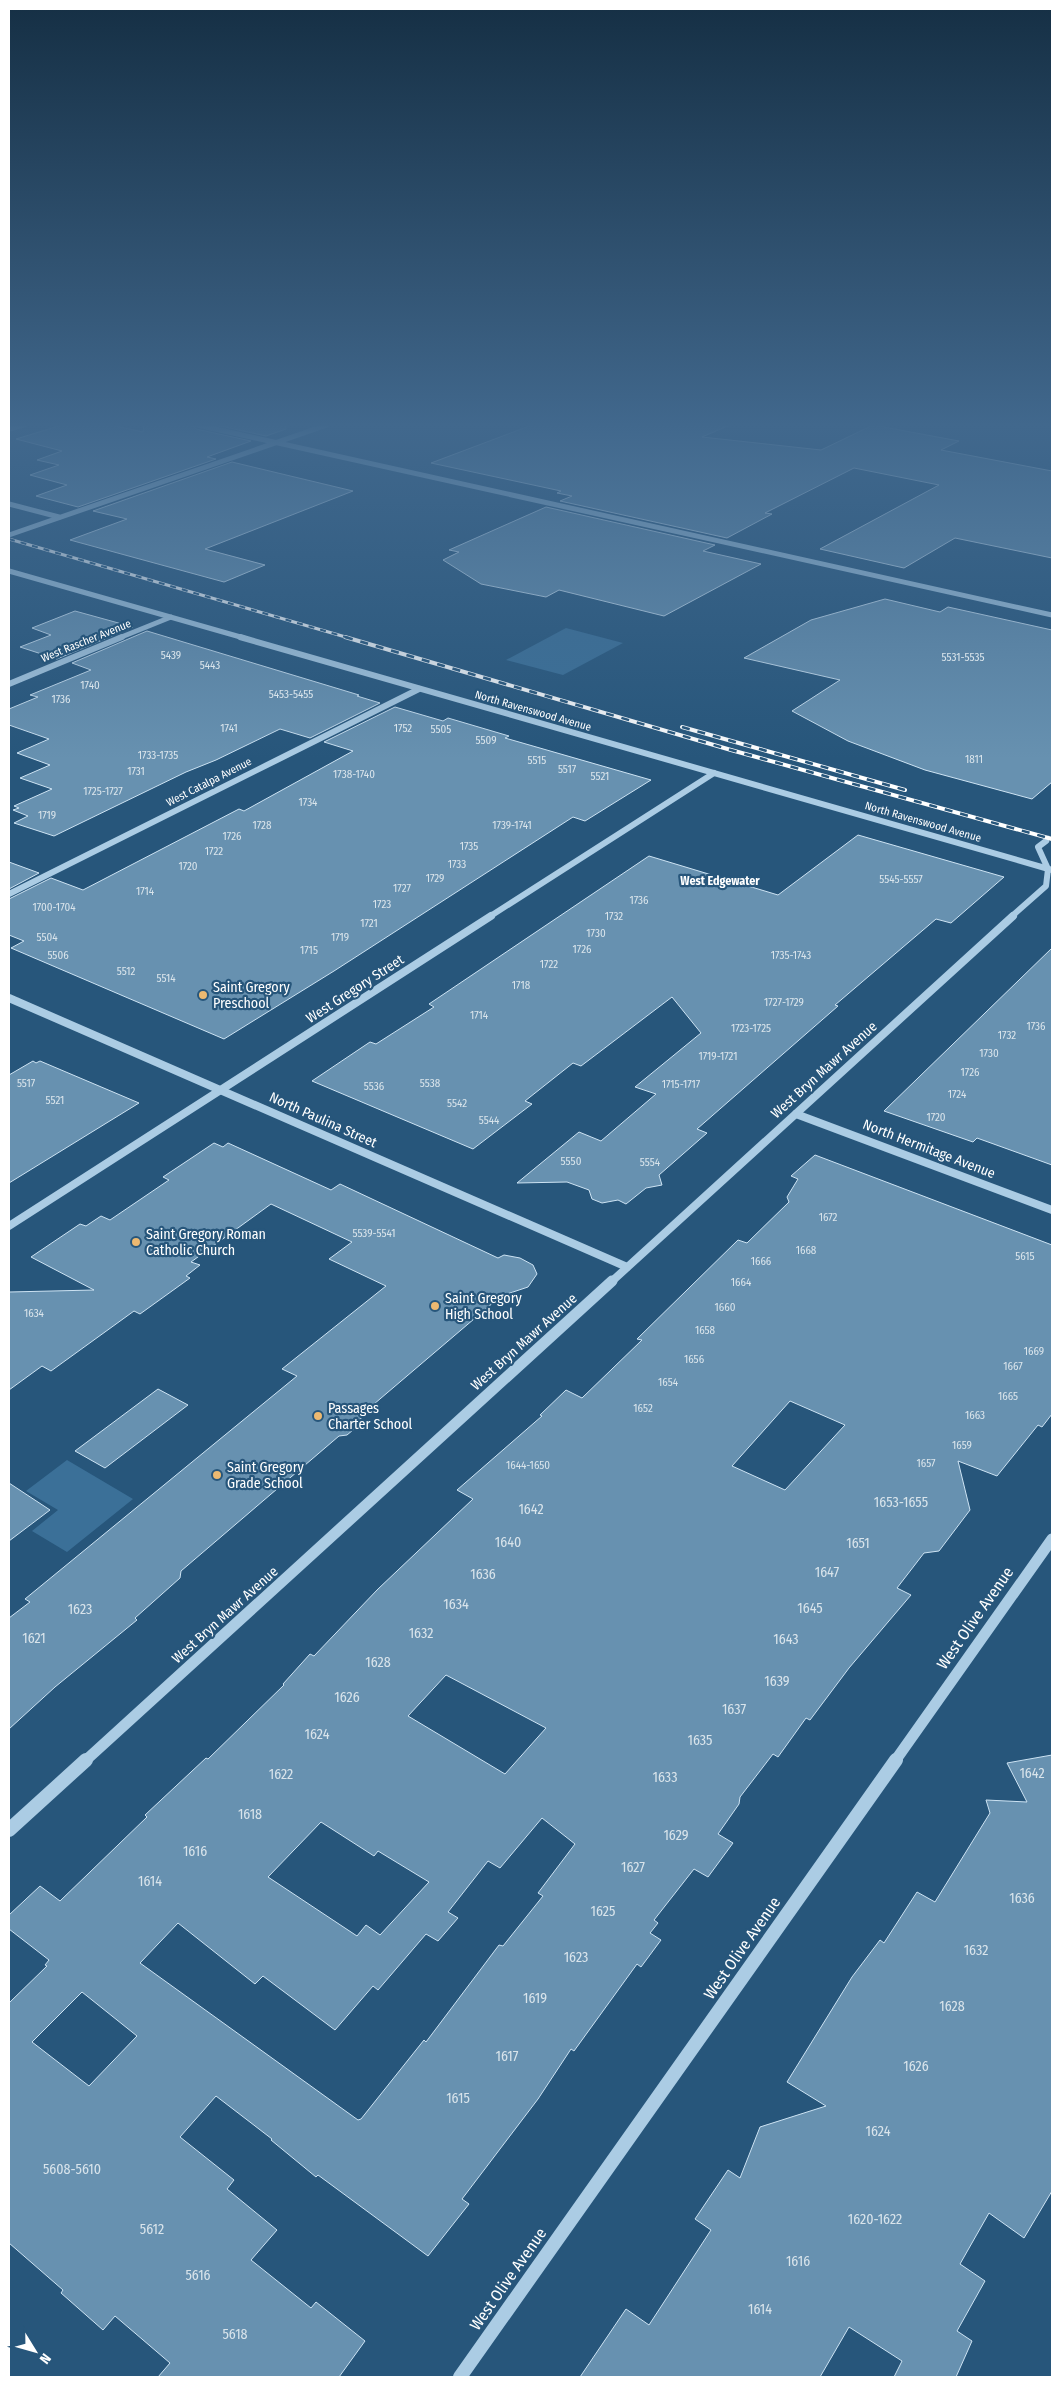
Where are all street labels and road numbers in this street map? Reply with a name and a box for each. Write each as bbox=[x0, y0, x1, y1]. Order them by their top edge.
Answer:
street label: West Rascher Avenue bbox=[39, 617, 133, 665]
street label: North Ravenswood Avenue bbox=[473, 688, 593, 734]
street label: West Catalpa Avenue bbox=[164, 755, 254, 809]
street label: North Ravenswood Avenue bbox=[863, 799, 983, 845]
street label: West Gregory Street bbox=[303, 951, 407, 1027]
street label: West Bryn Mawr Avenue bbox=[768, 1018, 881, 1122]
street label: North Paulina Street bbox=[267, 1089, 380, 1152]
street label: North Hermitage Avenue bbox=[860, 1116, 998, 1182]
street label: West Bryn Mawr Avenue bbox=[468, 1290, 581, 1394]
street label: West Bryn Mawr Avenue bbox=[169, 1563, 282, 1667]
street label: West Olive Avenue bbox=[933, 1563, 1017, 1673]
street label: West Olive Avenue bbox=[700, 1893, 784, 2003]
street label: West Olive Avenue bbox=[466, 2224, 550, 2334]

